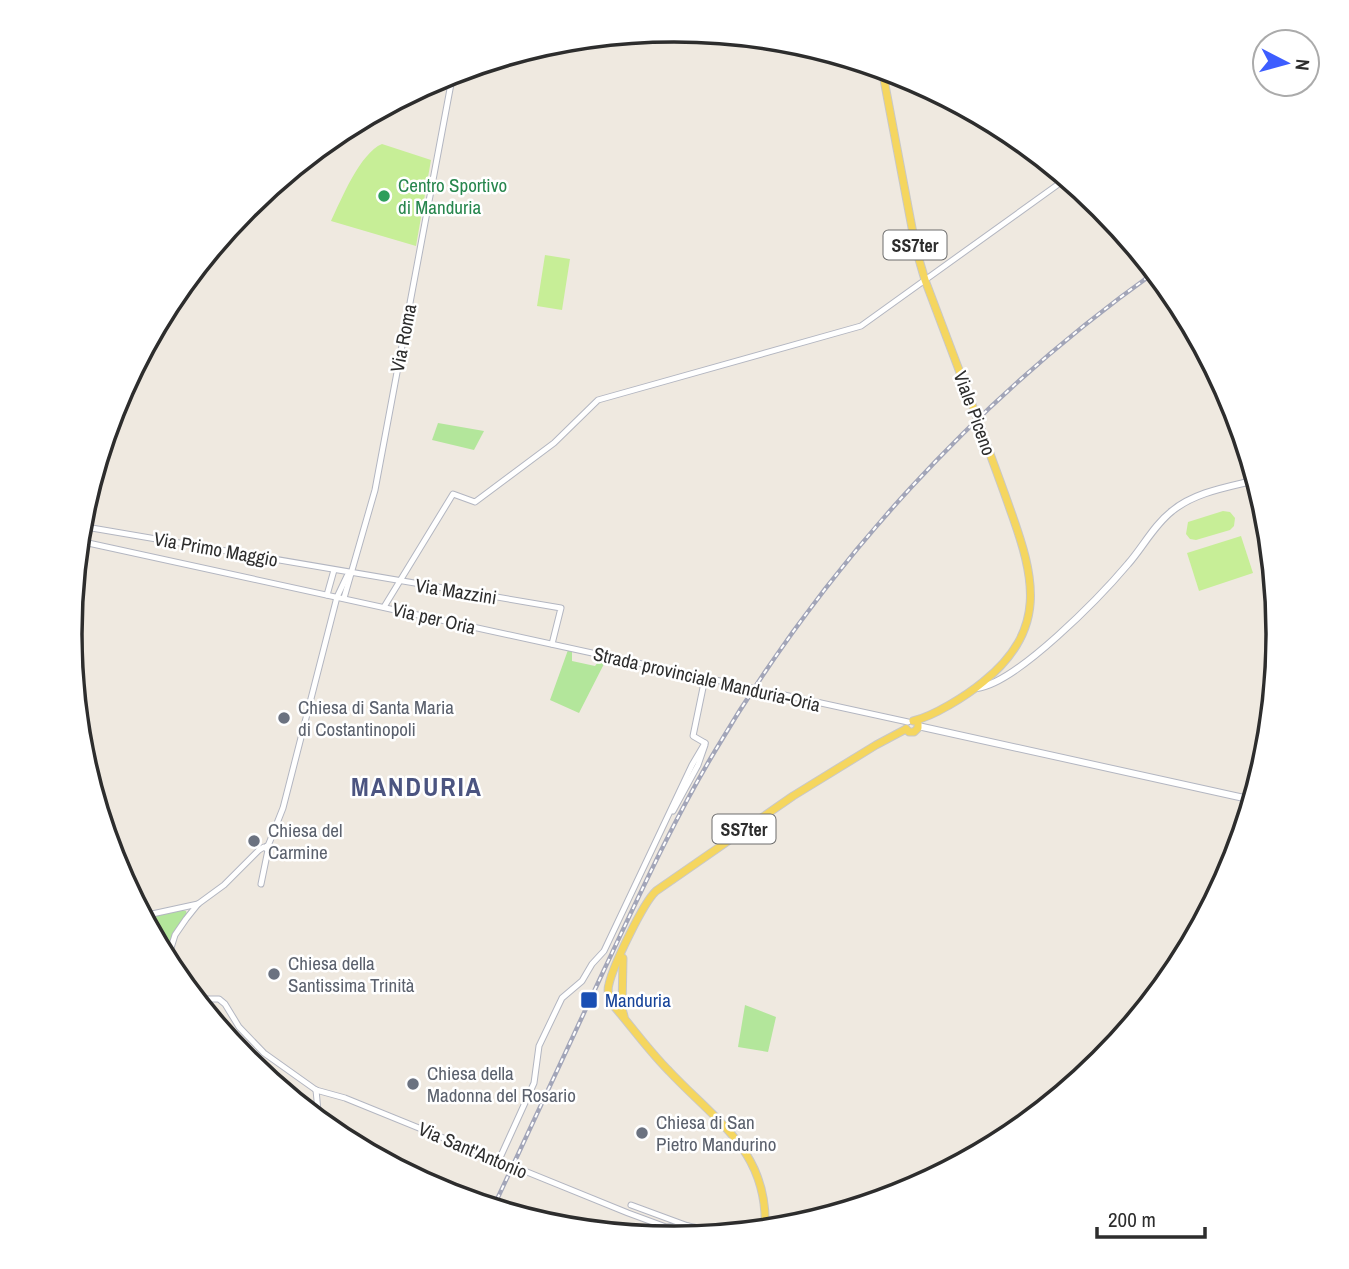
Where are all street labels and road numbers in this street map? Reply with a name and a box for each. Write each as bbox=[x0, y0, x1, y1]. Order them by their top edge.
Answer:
road number: SS7ter bbox=[884, 230, 946, 260]
street label: Via Roma bbox=[384, 301, 422, 374]
street label: Viale Piceno bbox=[948, 367, 1002, 459]
street label: Via Primo Maggio bbox=[152, 525, 280, 573]
street label: Via Mazzini bbox=[413, 572, 499, 610]
street label: Via per Oria bbox=[390, 596, 478, 640]
street label: Strada provinciale Manduria-Oria bbox=[591, 640, 823, 718]
road number: SS7ter bbox=[712, 814, 776, 844]
street label: Via Sant'Antonio bbox=[414, 1115, 532, 1185]

